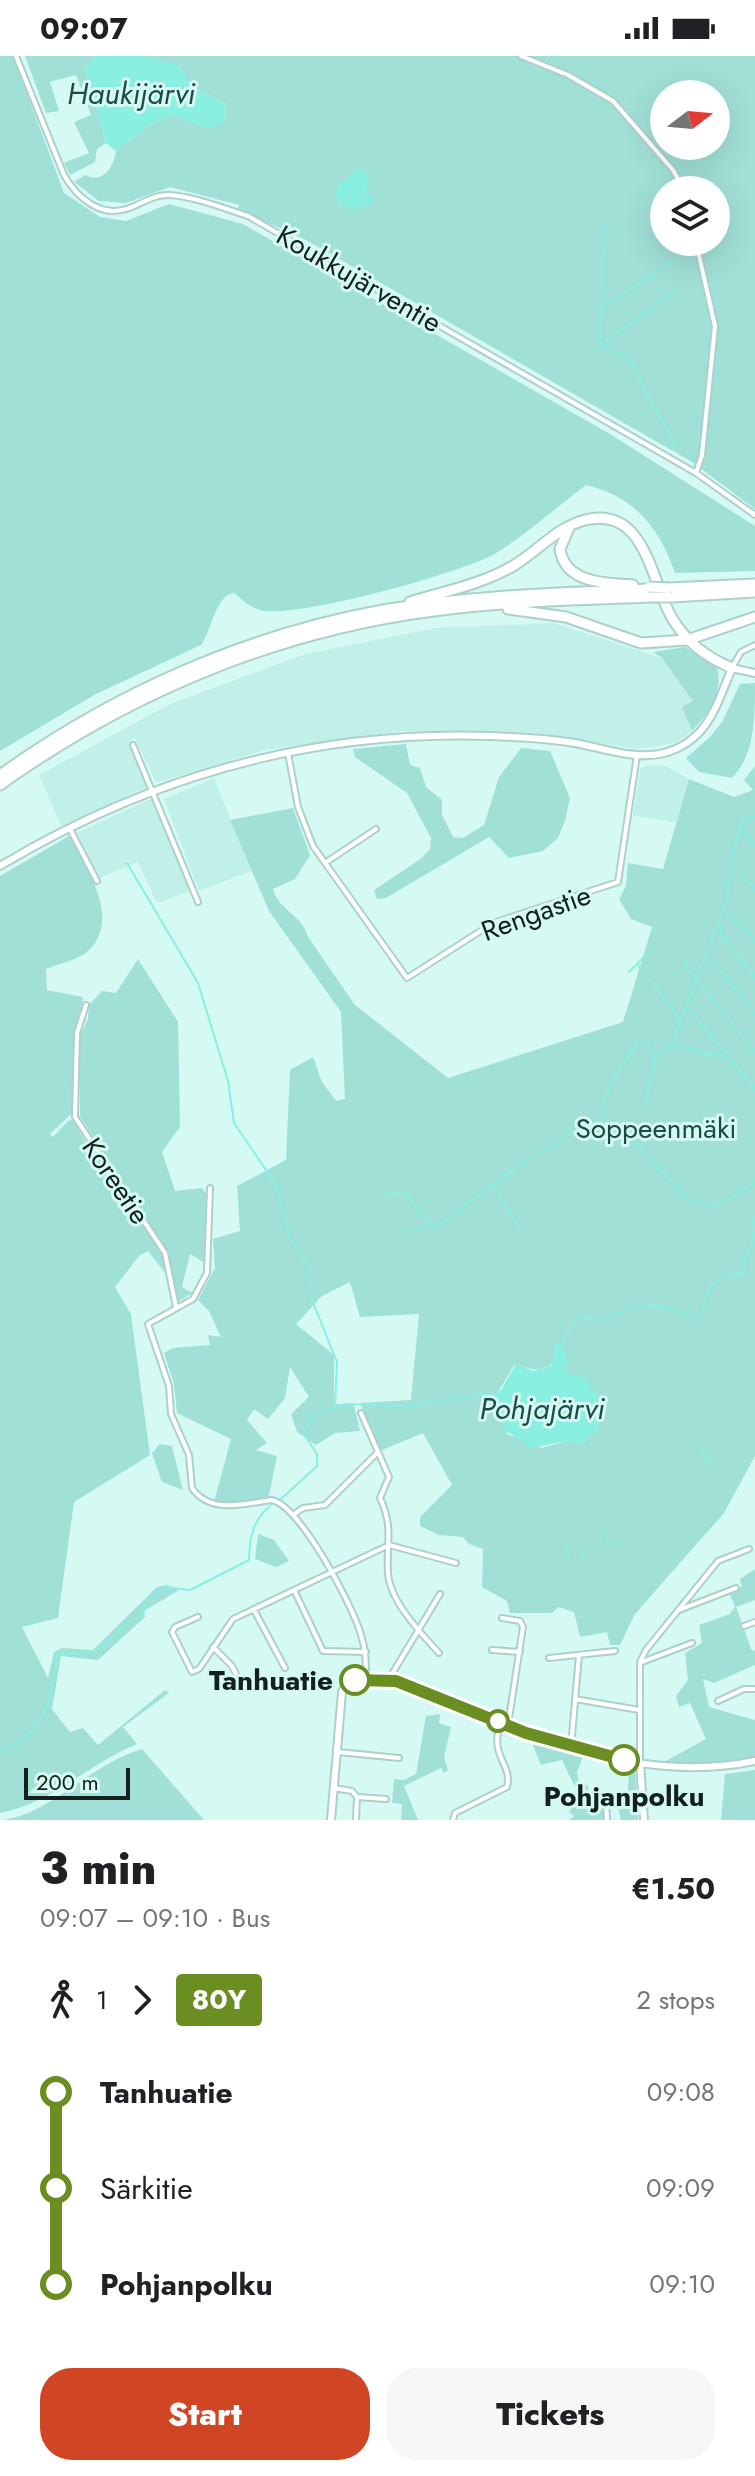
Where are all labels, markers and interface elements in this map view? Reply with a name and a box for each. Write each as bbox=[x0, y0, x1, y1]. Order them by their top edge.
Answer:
text: 09:07 bbox=[40, 7, 128, 50]
water label: Haukijärvi bbox=[67, 72, 196, 115]
north arrow bbox=[650, 80, 730, 160]
map controls bbox=[650, 80, 730, 256]
button: layers bbox=[650, 176, 730, 256]
street label: Koukkujärventie bbox=[269, 215, 449, 343]
street label: Rengastie bbox=[475, 874, 597, 952]
park label: Soppeenmäki bbox=[575, 1108, 737, 1149]
street label: Koreetie bbox=[72, 1129, 160, 1233]
water label: Pohjajärvi bbox=[479, 1387, 605, 1430]
place label: Tanhuatie bbox=[209, 1660, 333, 1701]
marker: Tanhuatie bbox=[340, 1665, 370, 1695]
unlabelled marker bbox=[487, 1710, 509, 1732]
marker: Pohjanpolku bbox=[609, 1745, 639, 1775]
scale bar bbox=[24, 1764, 130, 1800]
text: 200 m bbox=[36, 1766, 99, 1798]
place label: Pohjanpolku bbox=[543, 1776, 705, 1817]
text: 3 min bbox=[40, 1837, 156, 1901]
text: €1.50 bbox=[631, 1867, 715, 1910]
text: 09:07 – 09:10 · Bus bbox=[40, 1899, 270, 1937]
icon: walk bbox=[40, 1978, 84, 2022]
icon: forward bbox=[120, 1978, 164, 2022]
text: 80Y bbox=[192, 1979, 246, 2020]
text: 1 bbox=[96, 1981, 108, 2019]
text: 2 stops bbox=[636, 1981, 715, 2019]
text: Tanhuatie bbox=[100, 2071, 233, 2114]
text: 09:08 bbox=[647, 2073, 715, 2111]
text: Särkitie bbox=[100, 2167, 193, 2210]
text: 09:09 bbox=[646, 2169, 715, 2207]
text: Pohjanpolku bbox=[100, 2263, 273, 2306]
text: 09:10 bbox=[649, 2265, 715, 2303]
button: Start bbox=[40, 2368, 370, 2460]
button: Tickets bbox=[386, 2368, 715, 2460]

